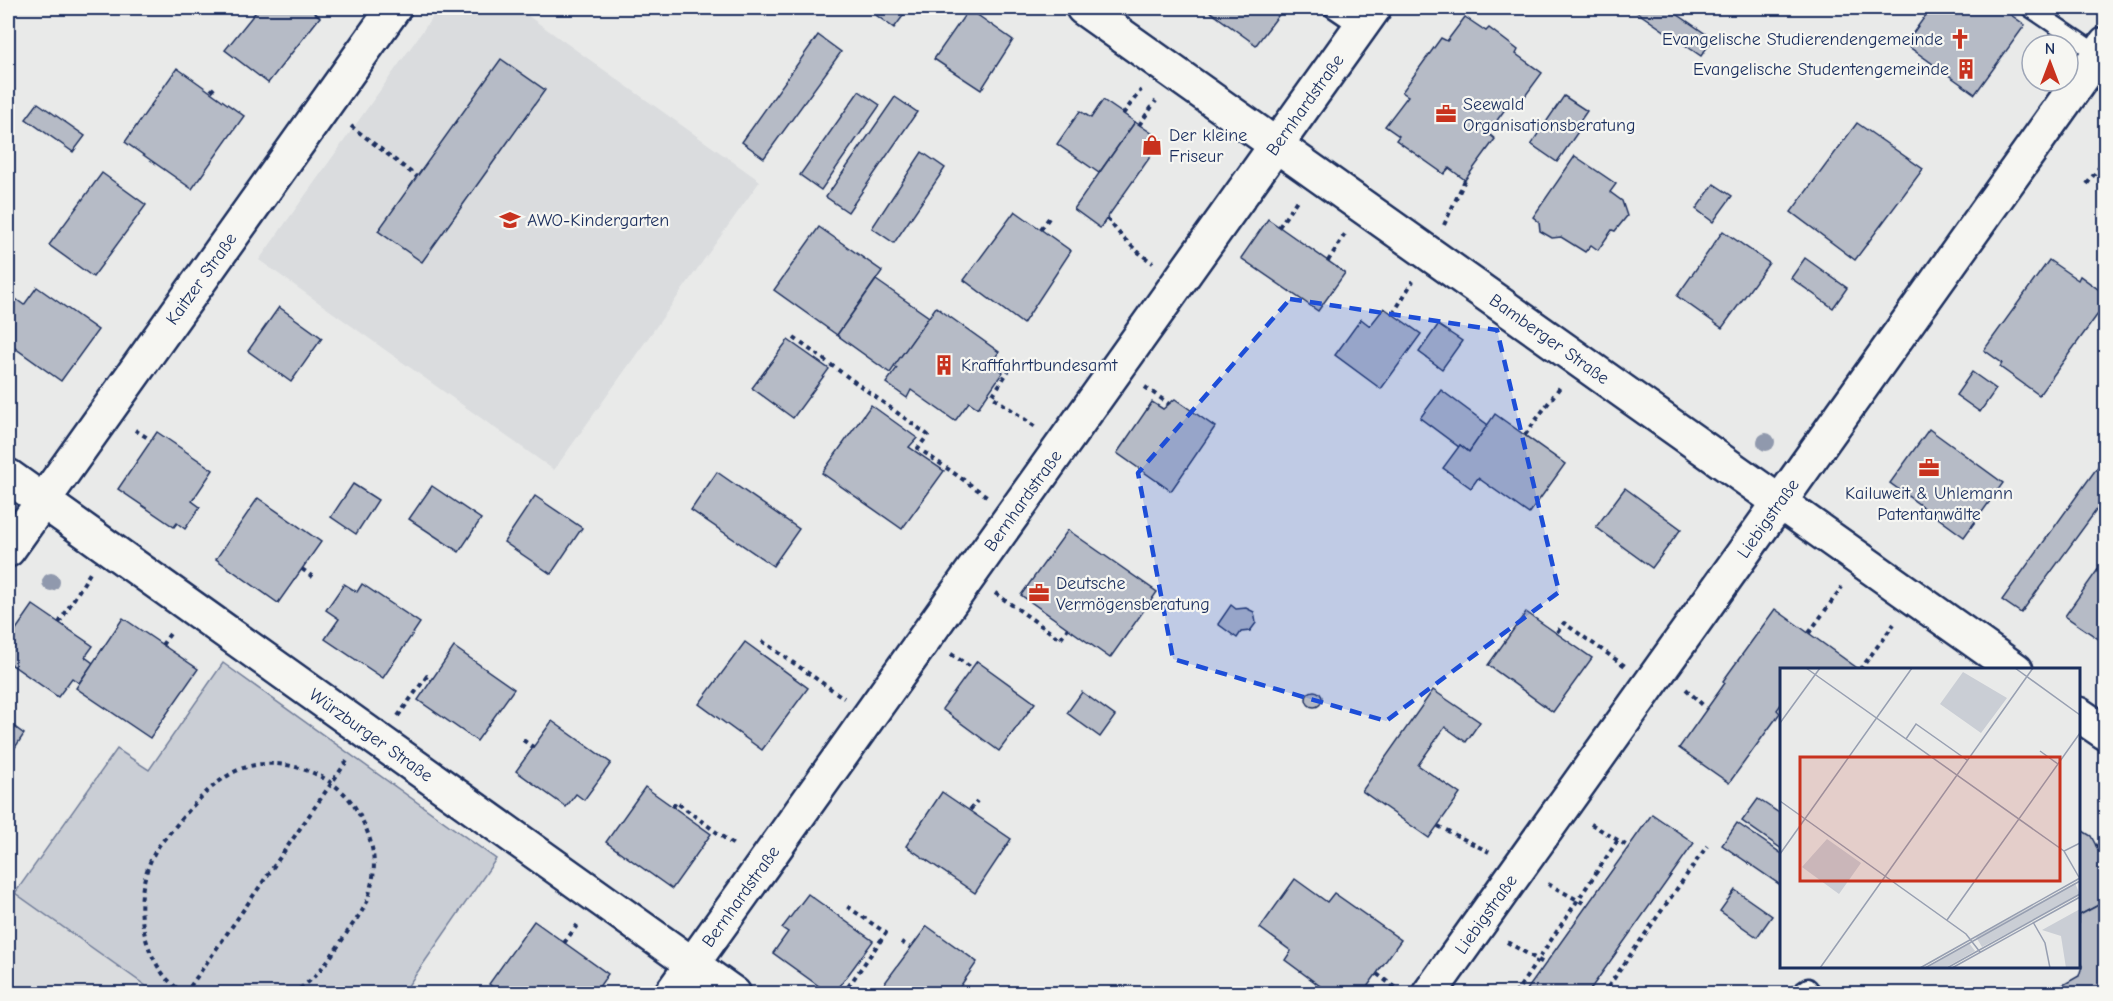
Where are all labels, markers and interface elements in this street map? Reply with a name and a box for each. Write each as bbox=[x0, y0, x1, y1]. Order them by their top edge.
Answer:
church icon: Evangelische Studierendengemeinde bbox=[1948, 27, 1972, 51]
place label: Evangelische Studierendengemeinde bbox=[1662, 29, 1943, 50]
north arrow bbox=[2020, 33, 2080, 93]
text: N bbox=[2045, 40, 2055, 58]
street label: Bernhardstraße bbox=[1262, 50, 1349, 160]
building icon: Evangelische Studentengemeinde bbox=[1954, 57, 1978, 81]
place label: Evangelische Studentengemeinde bbox=[1693, 59, 1949, 80]
place label: Seewald Organisationsberatung bbox=[1463, 94, 1636, 136]
office icon: Seewald Organisationsberatung bbox=[1434, 102, 1458, 126]
place label: Der kleine Friseur bbox=[1169, 125, 1247, 167]
shop icon: Der kleine Friseur bbox=[1140, 133, 1164, 157]
school or university icon: AWO-Kindergarten bbox=[498, 208, 522, 232]
place label: AWO-Kindergarten bbox=[527, 210, 669, 231]
street label: Kaitzer Straße bbox=[162, 229, 241, 329]
street label: Bamberger Straße bbox=[1485, 290, 1613, 389]
building icon: Kraftfahrtbundesamt bbox=[932, 353, 956, 377]
place label: Kraftfahrtbundesamt bbox=[961, 355, 1118, 376]
street label: Bernhardstraße bbox=[980, 446, 1067, 556]
office icon: Kailuweit & Uhlemann Patentanwälte bbox=[1917, 456, 1941, 480]
street label: Liebigstraße bbox=[1733, 475, 1804, 563]
place label: Kailuweit & Uhlemann Patentanwälte bbox=[1845, 483, 2013, 525]
place label: Deutsche Vermögensberatung bbox=[1056, 573, 1210, 615]
office icon: Deutsche Vermögensberatung bbox=[1027, 581, 1051, 605]
inset map bbox=[1780, 668, 2080, 968]
street label: Würzburger Straße bbox=[305, 684, 437, 787]
street label: Bernhardstraße bbox=[698, 842, 784, 951]
street label: Liebigstraße bbox=[1451, 871, 1522, 958]

